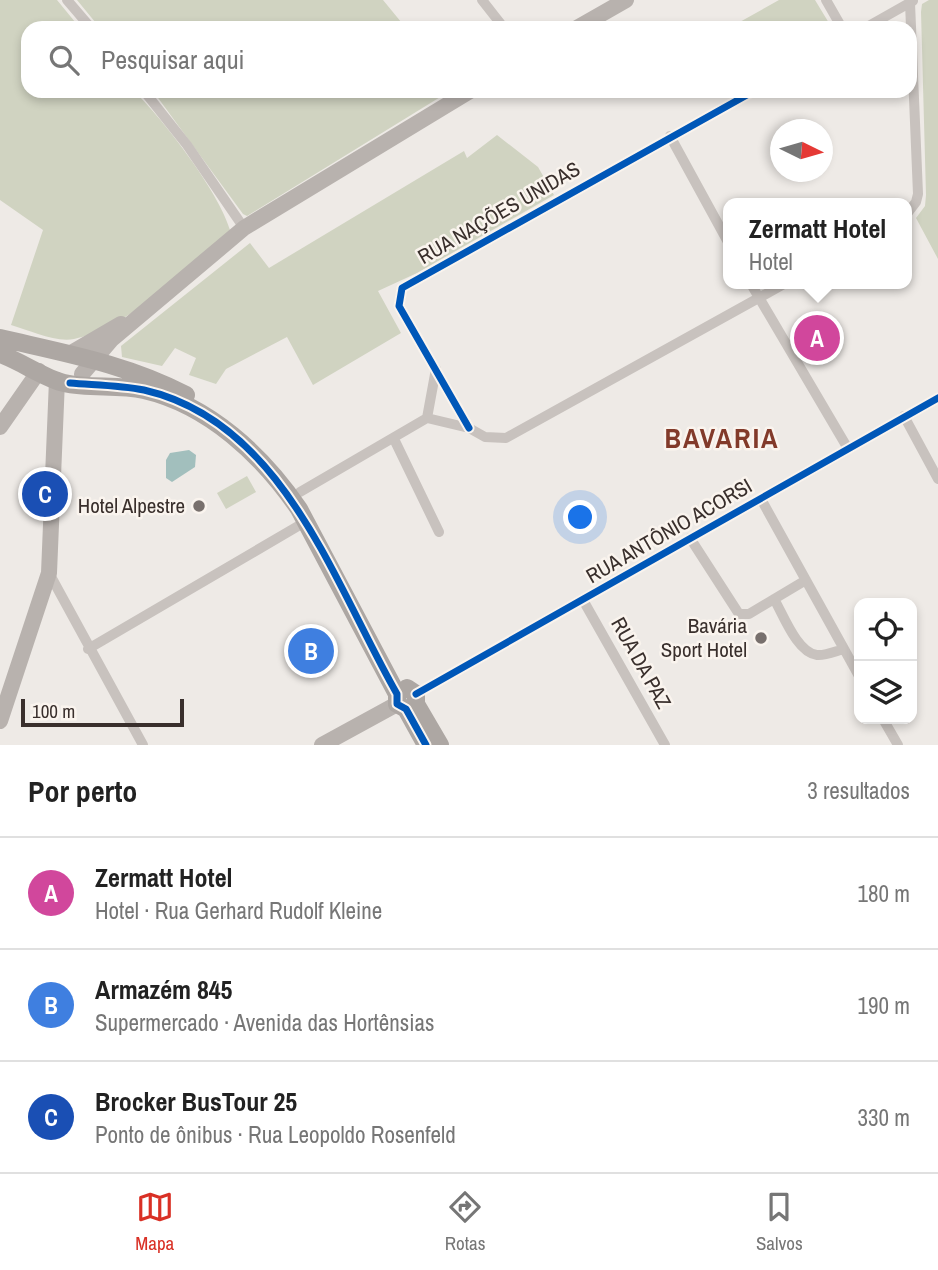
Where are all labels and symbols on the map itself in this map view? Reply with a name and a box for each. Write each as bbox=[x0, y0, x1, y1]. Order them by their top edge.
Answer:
north arrow bbox=[770, 119, 833, 182]
street label: RUA NAÇÕES UNIDAS bbox=[412, 154, 585, 271]
pin: A bbox=[794, 312, 840, 364]
district label: BAVARIA bbox=[664, 419, 780, 457]
pin: C bbox=[22, 468, 68, 520]
street label: RUA ANTÔNIO ACORSI bbox=[580, 471, 757, 590]
place label: Hotel Alpestre bbox=[78, 491, 185, 520]
marker: Hotel Alpestre bbox=[191, 498, 207, 514]
your location bbox=[563, 500, 597, 534]
place label: Bavária Sport Hotel bbox=[661, 611, 747, 664]
street label: RUA DA PAZ bbox=[604, 612, 679, 714]
pin: B bbox=[288, 625, 334, 677]
marker: Bavária Sport Hotel bbox=[753, 630, 769, 646]
scale bar bbox=[21, 696, 184, 728]

